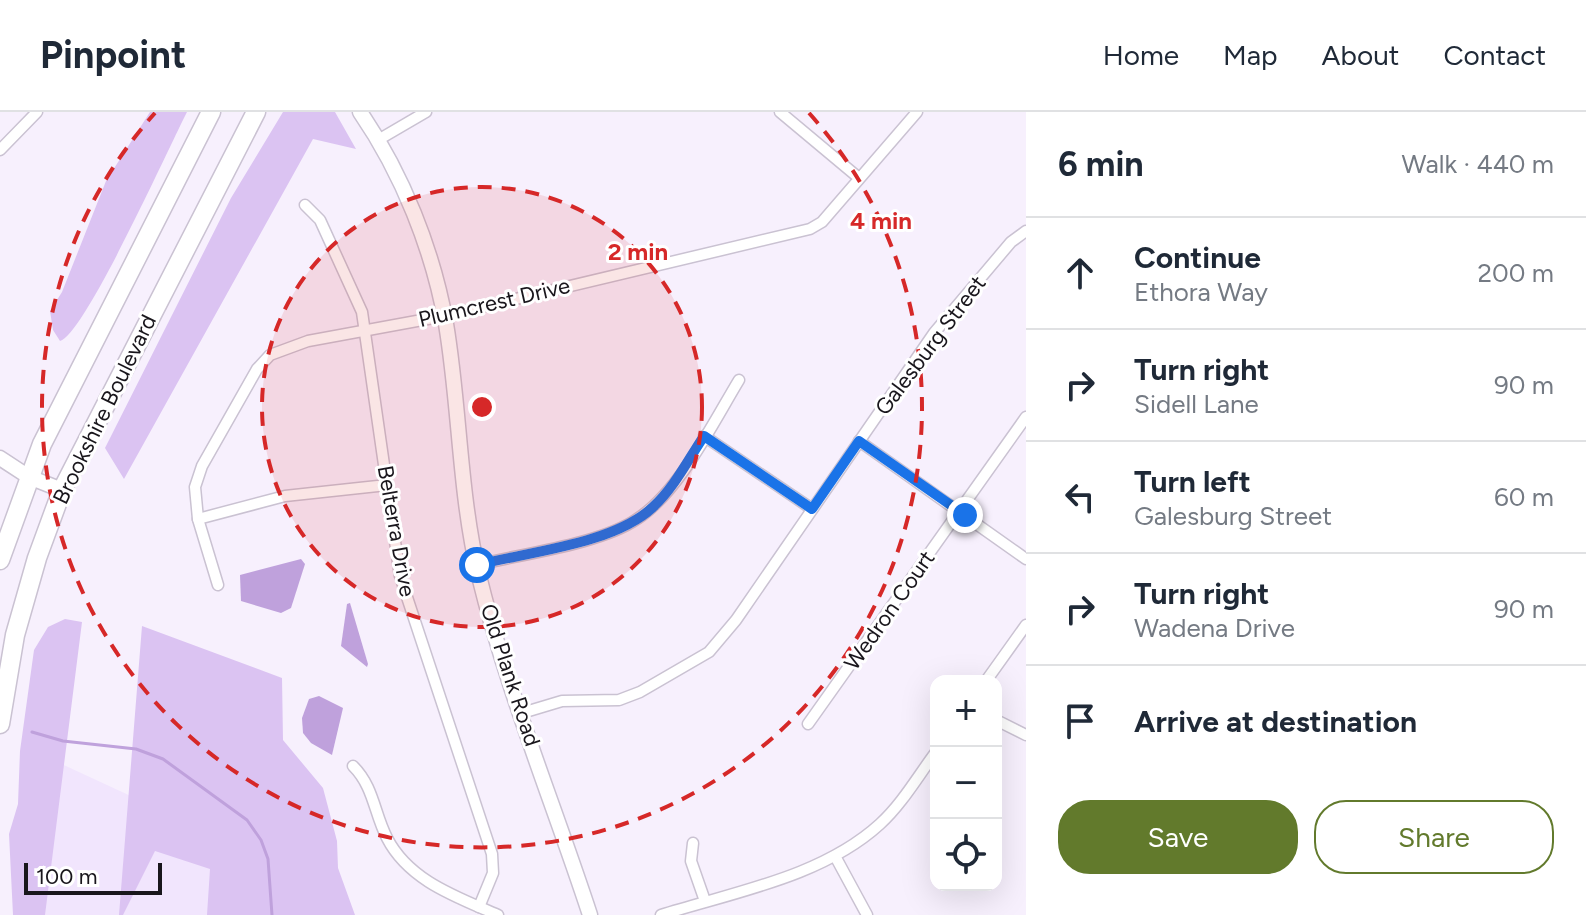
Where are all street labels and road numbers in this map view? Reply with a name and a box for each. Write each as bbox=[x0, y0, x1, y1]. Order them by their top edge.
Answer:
street label: Galesburg Street bbox=[869, 270, 992, 420]
street label: Plumcrest Drive bbox=[416, 272, 573, 333]
street label: Brookshire Boulevard bbox=[47, 310, 162, 508]
street label: Belterra Drive bbox=[372, 463, 421, 599]
street label: Wedron Court bbox=[838, 545, 941, 675]
street label: Old Plank Road bbox=[475, 601, 546, 750]

